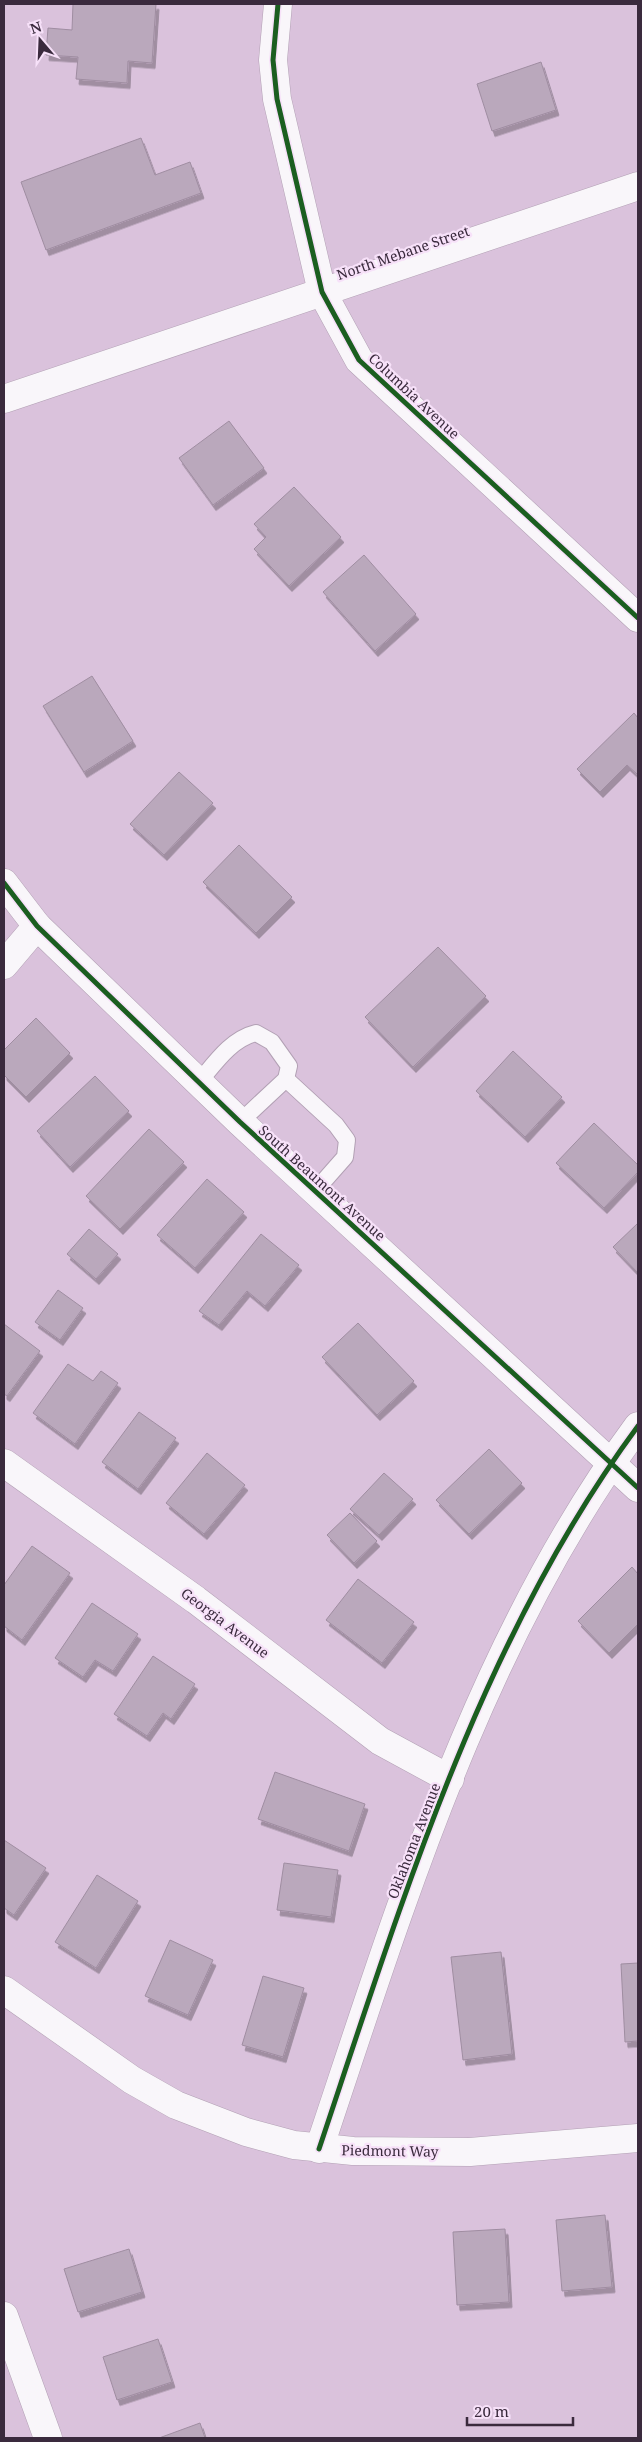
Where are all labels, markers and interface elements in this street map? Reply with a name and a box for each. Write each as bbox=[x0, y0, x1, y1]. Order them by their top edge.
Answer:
north arrow bbox=[15, 15, 65, 65]
text: N bbox=[27, 16, 44, 38]
street label: North Mebane Street bbox=[334, 221, 472, 284]
street label: Columbia Avenue bbox=[365, 349, 464, 443]
street label: South Beaumont Avenue bbox=[255, 1121, 390, 1245]
street label: Georgia Avenue bbox=[177, 1583, 273, 1662]
street label: Oklahoma Avenue bbox=[383, 1780, 444, 1901]
street label: Piedmont Way bbox=[341, 2140, 439, 2161]
scale bar bbox=[467, 2394, 573, 2426]
text: 20 m bbox=[474, 2401, 509, 2421]

